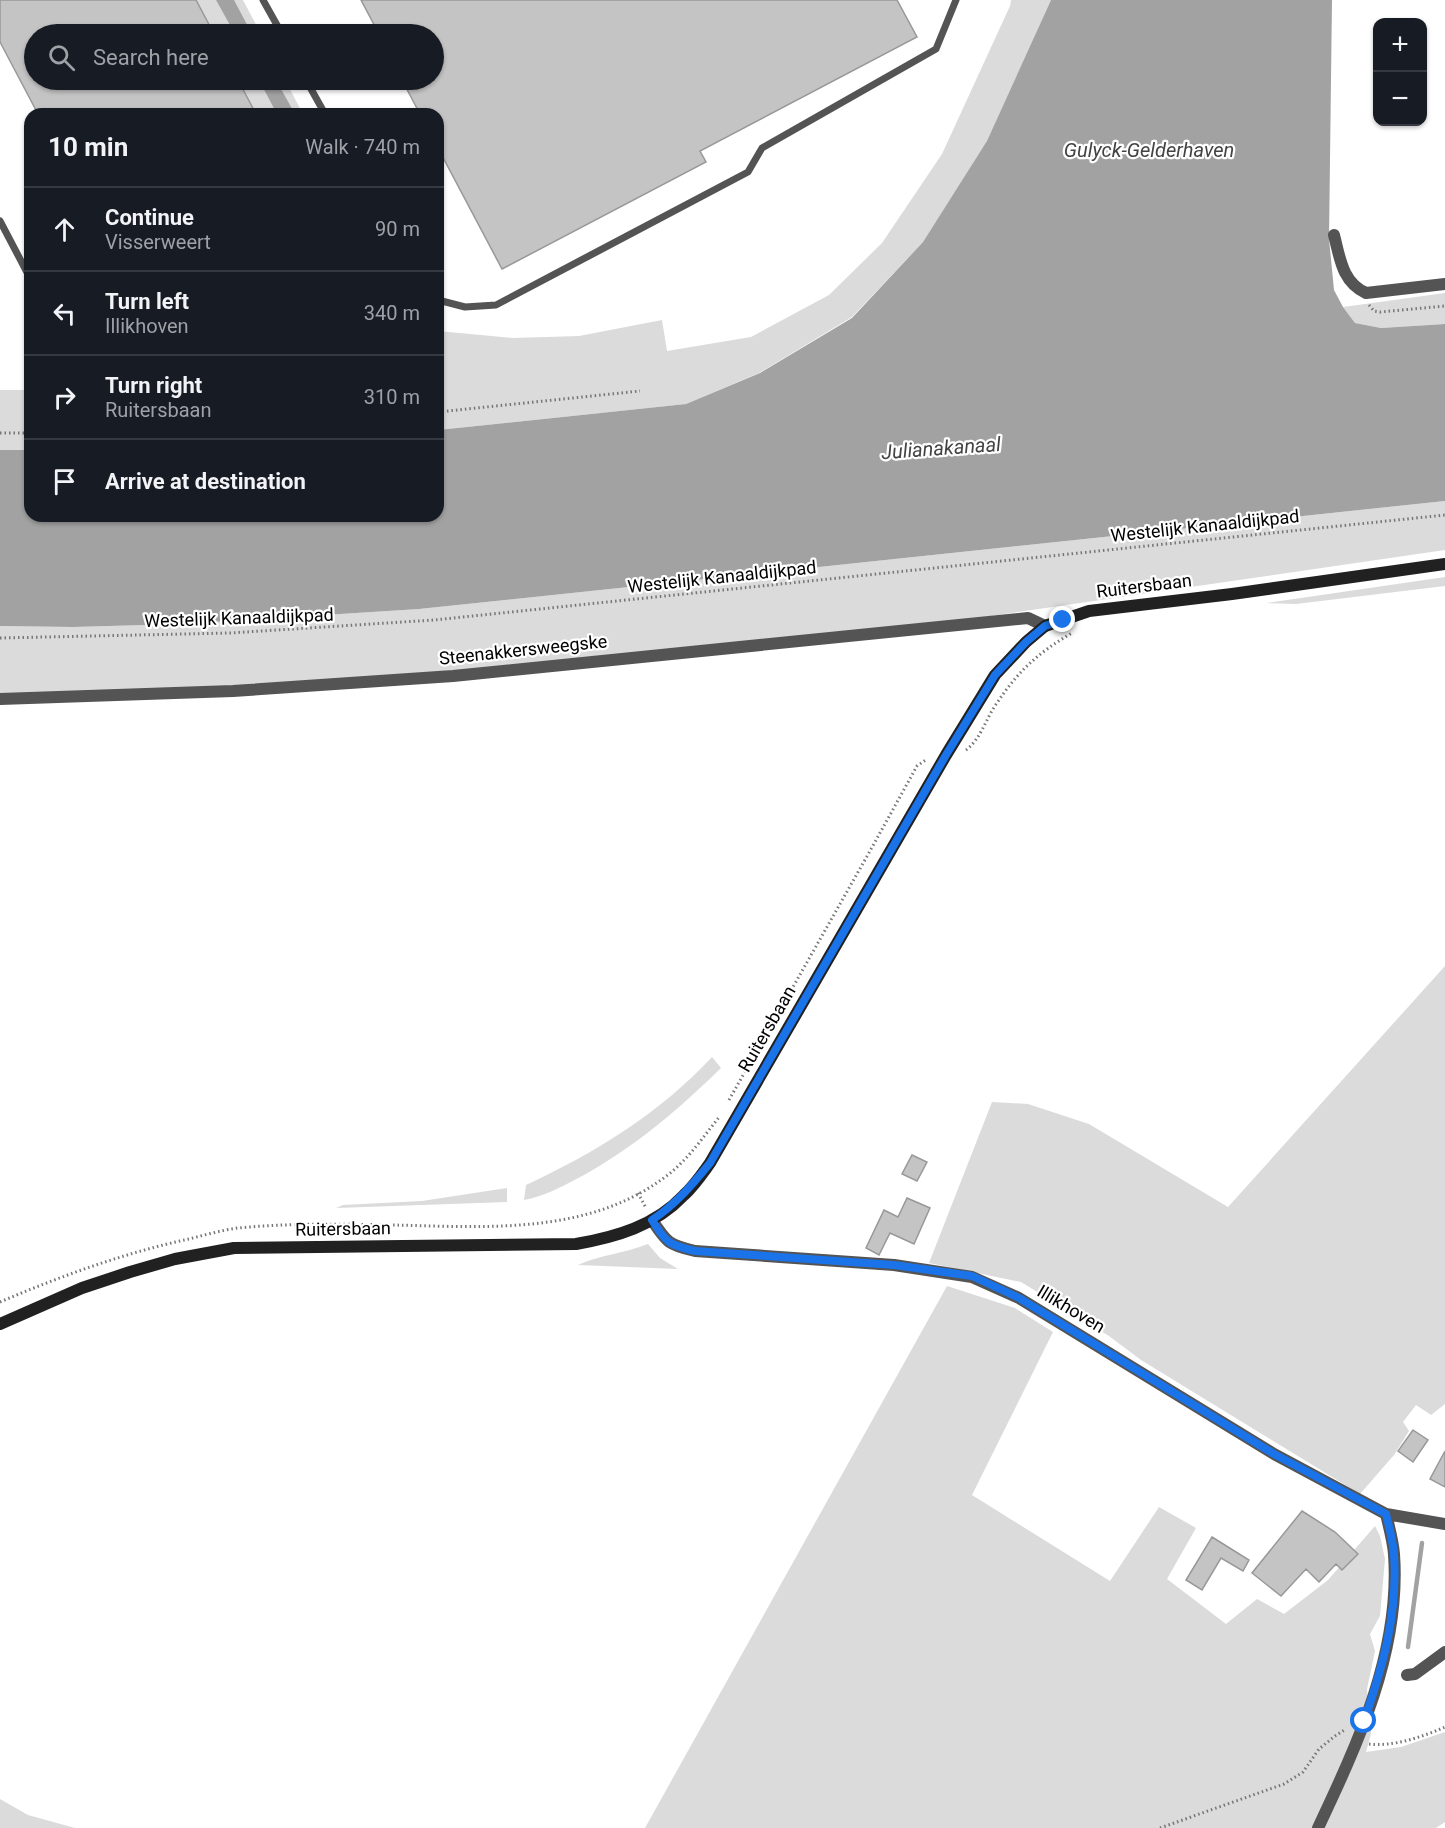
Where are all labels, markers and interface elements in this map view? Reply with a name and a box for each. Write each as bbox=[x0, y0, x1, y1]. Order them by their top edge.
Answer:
map controls bbox=[1373, 18, 1427, 126]
button: + bbox=[1373, 18, 1427, 72]
search box bbox=[24, 24, 444, 90]
icon: search bbox=[45, 41, 78, 74]
text: Search here bbox=[93, 45, 209, 70]
button: − bbox=[1373, 72, 1427, 126]
text: 10 min bbox=[48, 132, 128, 162]
text: Walk · 740 m bbox=[305, 135, 420, 159]
water label: Gulyck-Gelderhaven bbox=[1064, 138, 1234, 162]
text: Continue bbox=[105, 205, 194, 230]
icon: ahead bbox=[48, 213, 81, 246]
text: 90 m bbox=[375, 217, 420, 241]
text: Visserweert bbox=[105, 230, 211, 254]
text: Turn left bbox=[105, 289, 189, 314]
icon: left bbox=[48, 297, 81, 330]
text: 340 m bbox=[364, 301, 420, 325]
text: Illikhoven bbox=[105, 314, 189, 338]
text: Turn right bbox=[105, 373, 202, 398]
icon: right bbox=[48, 381, 81, 414]
text: 310 m bbox=[364, 385, 420, 409]
text: Ruitersbaan bbox=[105, 398, 212, 422]
water label: Julianakanaal bbox=[881, 432, 1002, 464]
icon: arrive bbox=[48, 465, 81, 498]
text: Arrive at destination bbox=[105, 469, 306, 494]
street label: Westelijk Kanaaldijkpad bbox=[1110, 505, 1300, 546]
street label: Westelijk Kanaaldijkpad bbox=[627, 556, 817, 597]
street label: Ruitersbaan bbox=[1095, 569, 1193, 602]
street label: Westelijk Kanaaldijkpad bbox=[144, 604, 334, 631]
route end bbox=[1049, 606, 1075, 632]
street label: Steenakkersweegske bbox=[438, 630, 608, 669]
street label: Ruitersbaan bbox=[734, 982, 800, 1076]
street label: Ruitersbaan bbox=[295, 1217, 391, 1240]
street label: Illikhoven bbox=[1034, 1280, 1109, 1337]
route start bbox=[1350, 1707, 1376, 1733]

